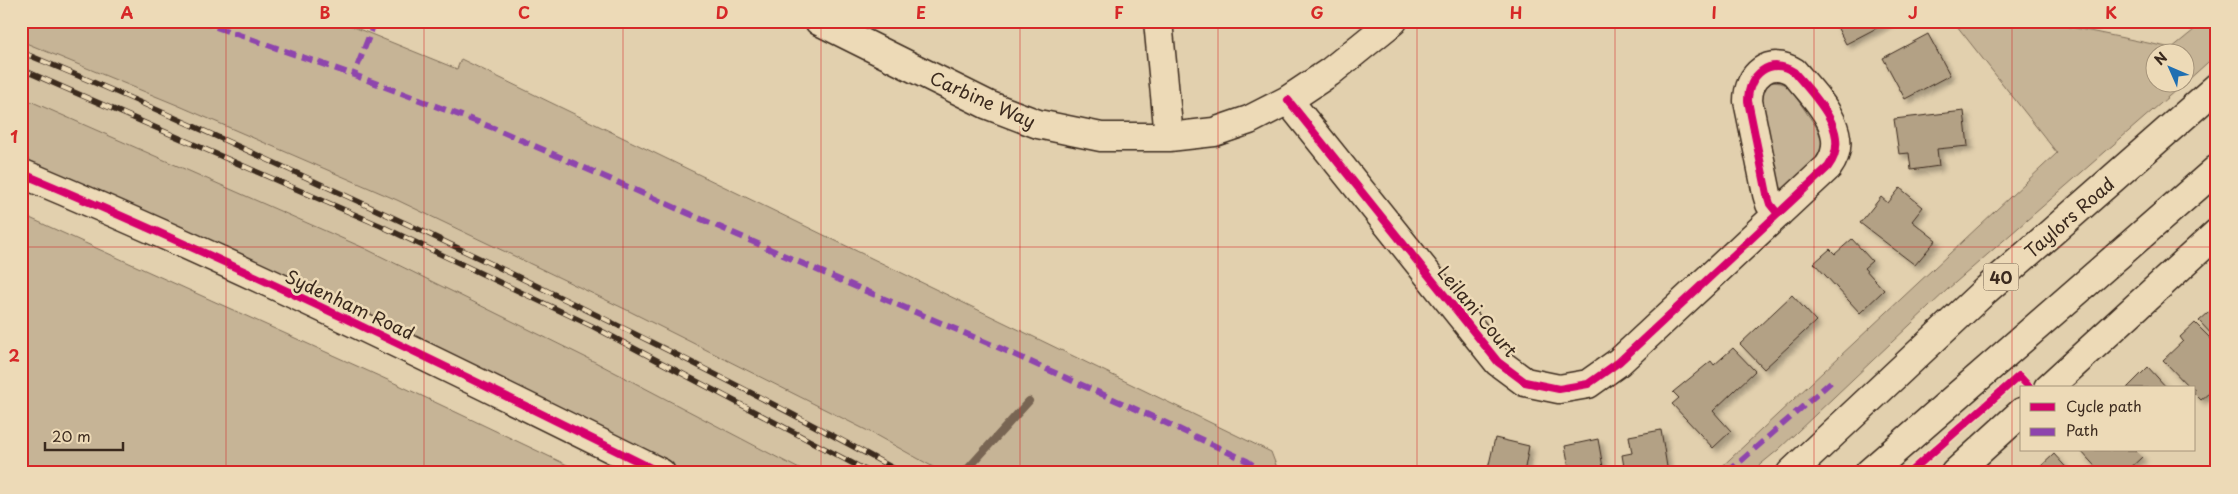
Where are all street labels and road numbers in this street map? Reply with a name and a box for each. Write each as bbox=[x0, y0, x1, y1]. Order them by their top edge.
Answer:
street label: Carbine Way bbox=[926, 64, 1040, 134]
street label: Taylors Road bbox=[2018, 170, 2120, 264]
street label: Leilani Court bbox=[1432, 260, 1524, 362]
street label: Sydenham Road bbox=[281, 262, 419, 346]
road number: 40 bbox=[1984, 264, 2018, 290]

